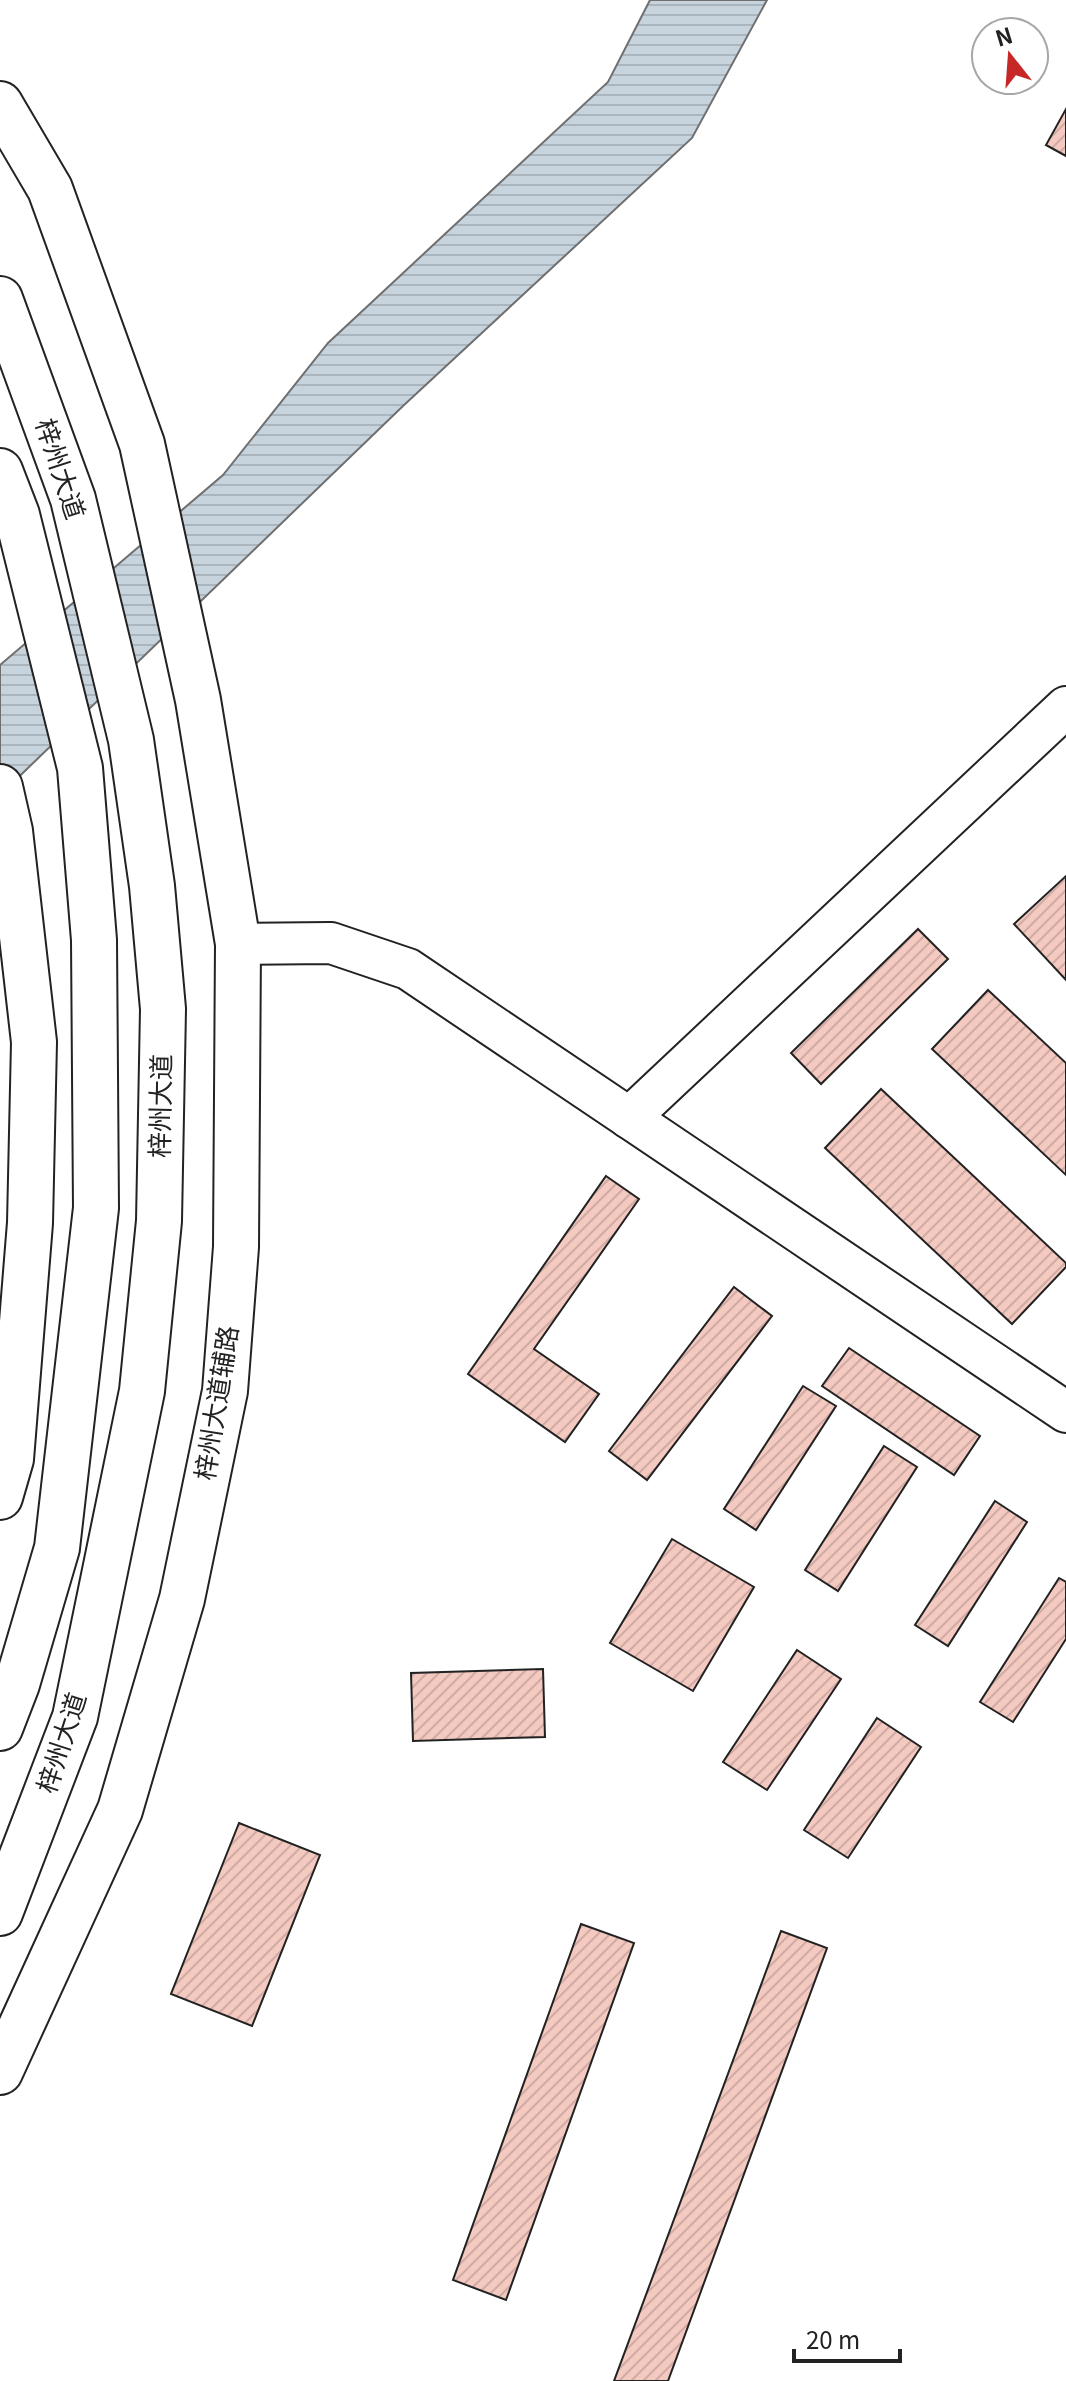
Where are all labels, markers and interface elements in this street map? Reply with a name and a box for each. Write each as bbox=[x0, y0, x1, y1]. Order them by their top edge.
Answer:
north arrow bbox=[970, 16, 1050, 96]
text: N bbox=[991, 17, 1016, 53]
street label: 梓州大道 bbox=[29, 413, 96, 523]
street label: 梓州大道 bbox=[139, 1054, 178, 1158]
street label: 梓州大道辅路 bbox=[184, 1323, 245, 1483]
street label: 梓州大道 bbox=[26, 1687, 93, 1797]
scale bar bbox=[794, 2313, 900, 2363]
text: 20 m bbox=[806, 2321, 860, 2356]

